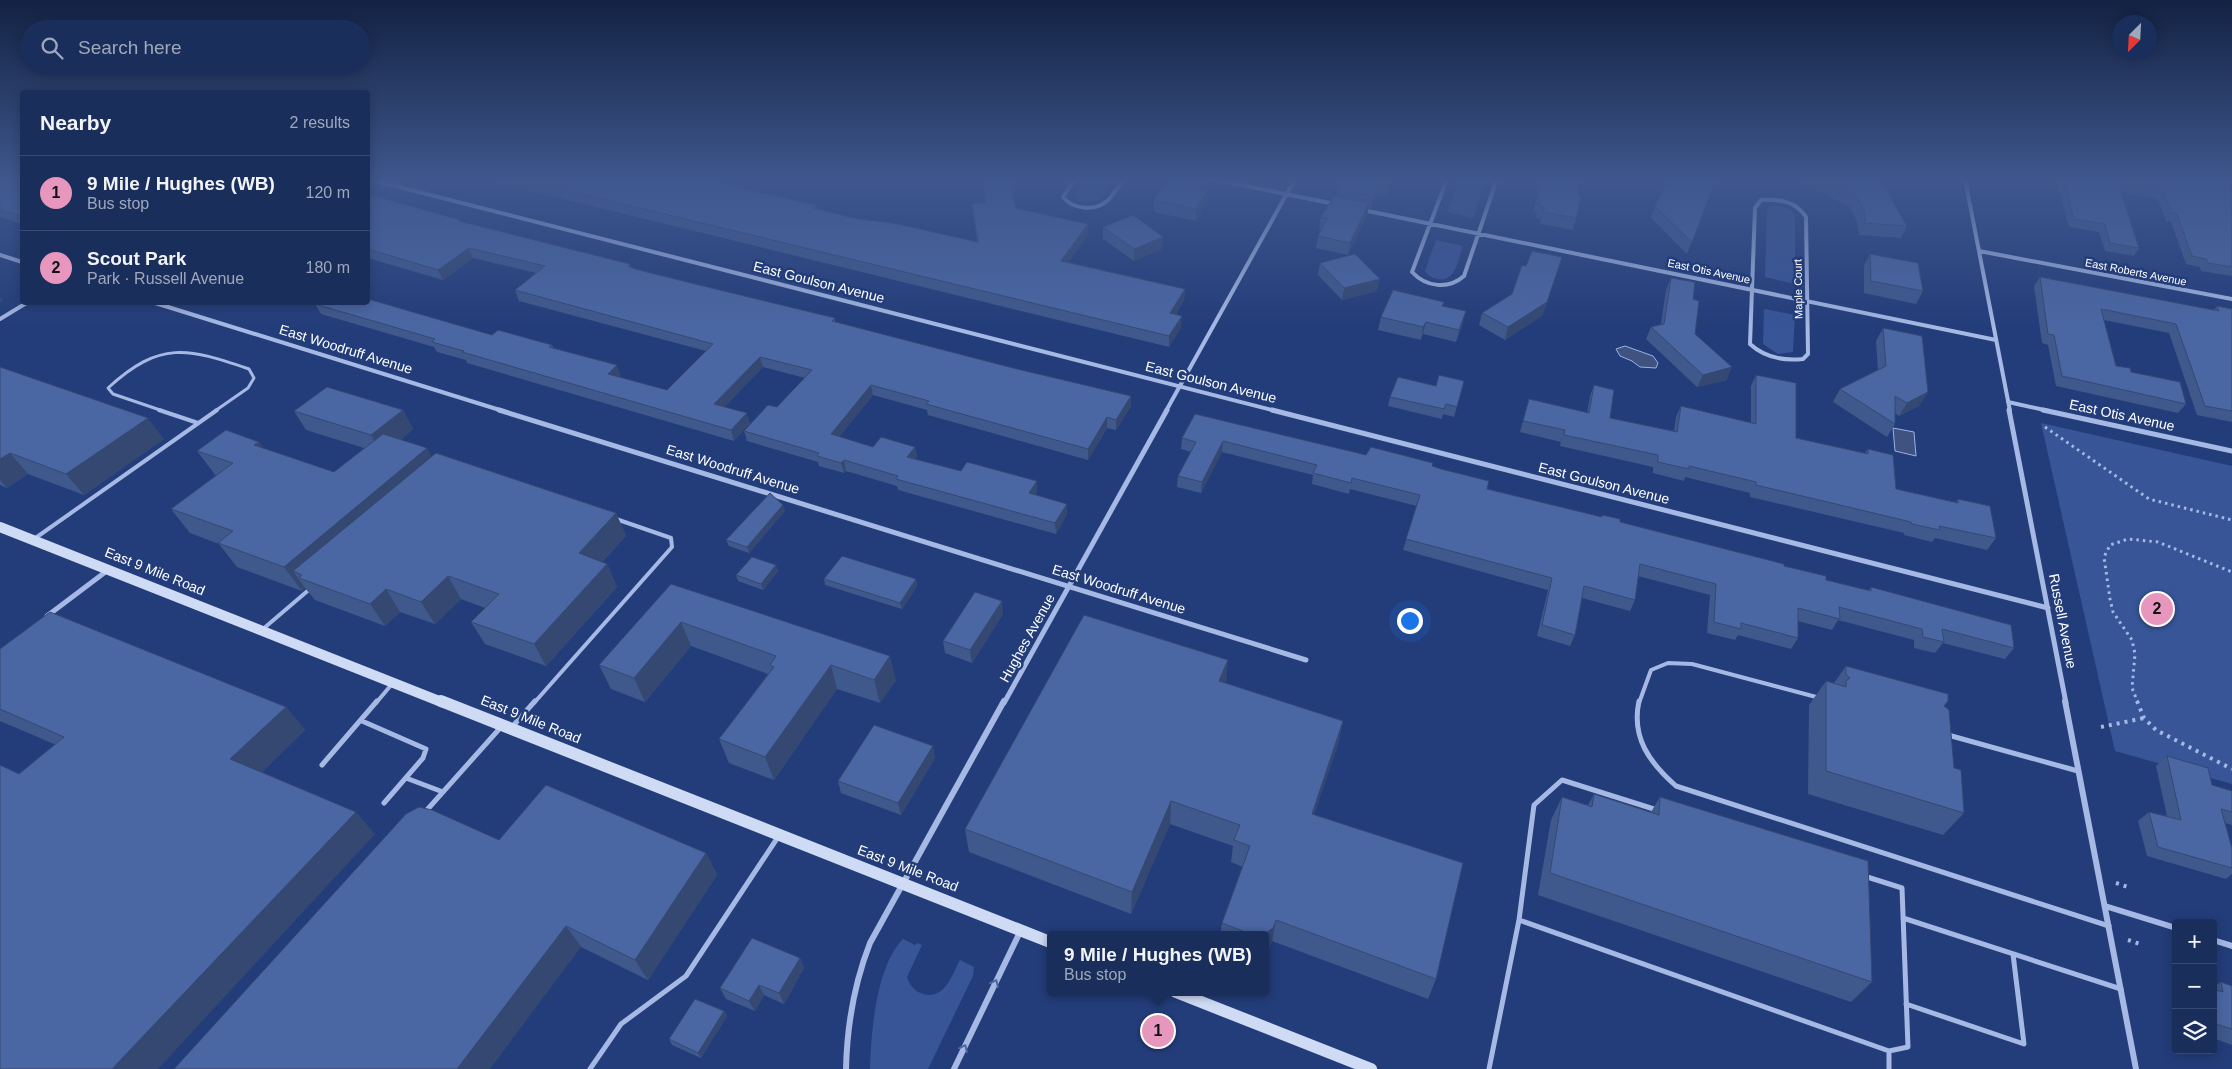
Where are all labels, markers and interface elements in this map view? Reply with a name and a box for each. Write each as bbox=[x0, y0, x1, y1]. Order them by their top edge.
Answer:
north arrow bbox=[2112, 15, 2157, 60]
search box bbox=[20, 20, 370, 75]
icon: search bbox=[38, 34, 66, 62]
text: Search here bbox=[78, 37, 182, 58]
text: Nearby bbox=[40, 111, 111, 134]
text: 2 results bbox=[290, 114, 350, 131]
text: 9 Mile / Hughes (WB) bbox=[87, 173, 275, 194]
text: 1 bbox=[52, 184, 60, 201]
text: 120 m bbox=[306, 184, 350, 201]
text: Bus stop bbox=[87, 195, 149, 212]
text: Scout Park bbox=[87, 248, 186, 269]
street label: East Otis Avenue bbox=[1667, 256, 1751, 286]
street label: East Roberts Avenue bbox=[2084, 256, 2188, 288]
street label: East Goulson Avenue bbox=[752, 258, 886, 306]
text: 2 bbox=[52, 259, 60, 276]
text: 180 m bbox=[306, 259, 350, 276]
street label: Maple Court bbox=[1791, 259, 1805, 319]
text: Park · Russell Avenue bbox=[87, 270, 244, 287]
street label: East Woodruff Avenue bbox=[277, 321, 415, 377]
street label: East Goulson Avenue bbox=[1144, 358, 1278, 406]
street label: East Otis Avenue bbox=[2068, 396, 2176, 434]
street label: East Woodruff Avenue bbox=[664, 441, 802, 497]
street label: East Goulson Avenue bbox=[1537, 459, 1671, 507]
street label: East 9 Mile Road bbox=[103, 544, 207, 598]
street label: East Woodruff Avenue bbox=[1050, 561, 1188, 617]
street label: Russell Avenue bbox=[2046, 572, 2080, 670]
pin: 2 bbox=[2141, 590, 2173, 628]
street label: Hughes Avenue bbox=[996, 591, 1058, 685]
your location bbox=[1397, 608, 1423, 634]
street label: East 9 Mile Road bbox=[479, 692, 583, 746]
street label: East 9 Mile Road bbox=[855, 841, 961, 895]
map controls bbox=[2172, 919, 2217, 1054]
button: + bbox=[2172, 919, 2217, 964]
popup bbox=[1047, 931, 1269, 996]
text: 9 Mile / Hughes (WB) bbox=[1064, 944, 1252, 965]
button: − bbox=[2172, 964, 2217, 1009]
text: Bus stop bbox=[1064, 966, 1126, 983]
one-way arrow bbox=[989, 979, 999, 988]
button: layers bbox=[2172, 1009, 2217, 1054]
pin: 1 bbox=[1142, 1012, 1174, 1050]
one-way arrow bbox=[958, 1044, 969, 1053]

